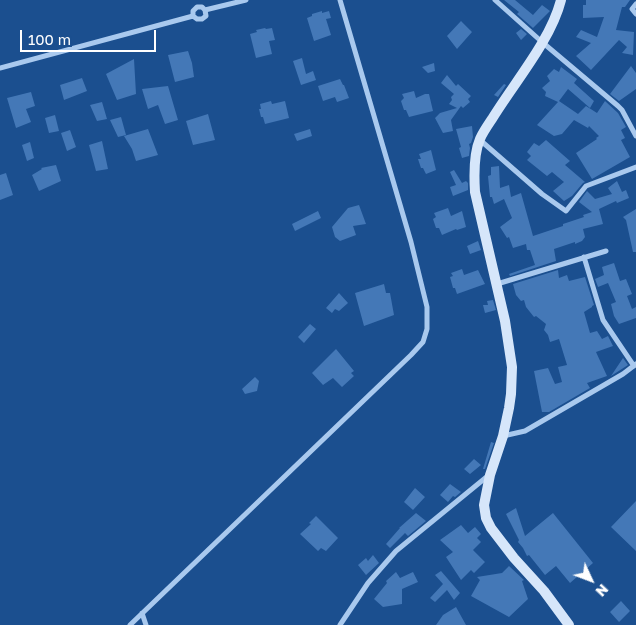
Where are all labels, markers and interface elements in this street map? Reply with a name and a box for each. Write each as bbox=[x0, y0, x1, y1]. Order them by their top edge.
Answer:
scale bar bbox=[22, 20, 159, 52]
text: 100 m bbox=[28, 30, 71, 48]
north arrow bbox=[566, 555, 616, 605]
text: N bbox=[592, 581, 612, 600]

